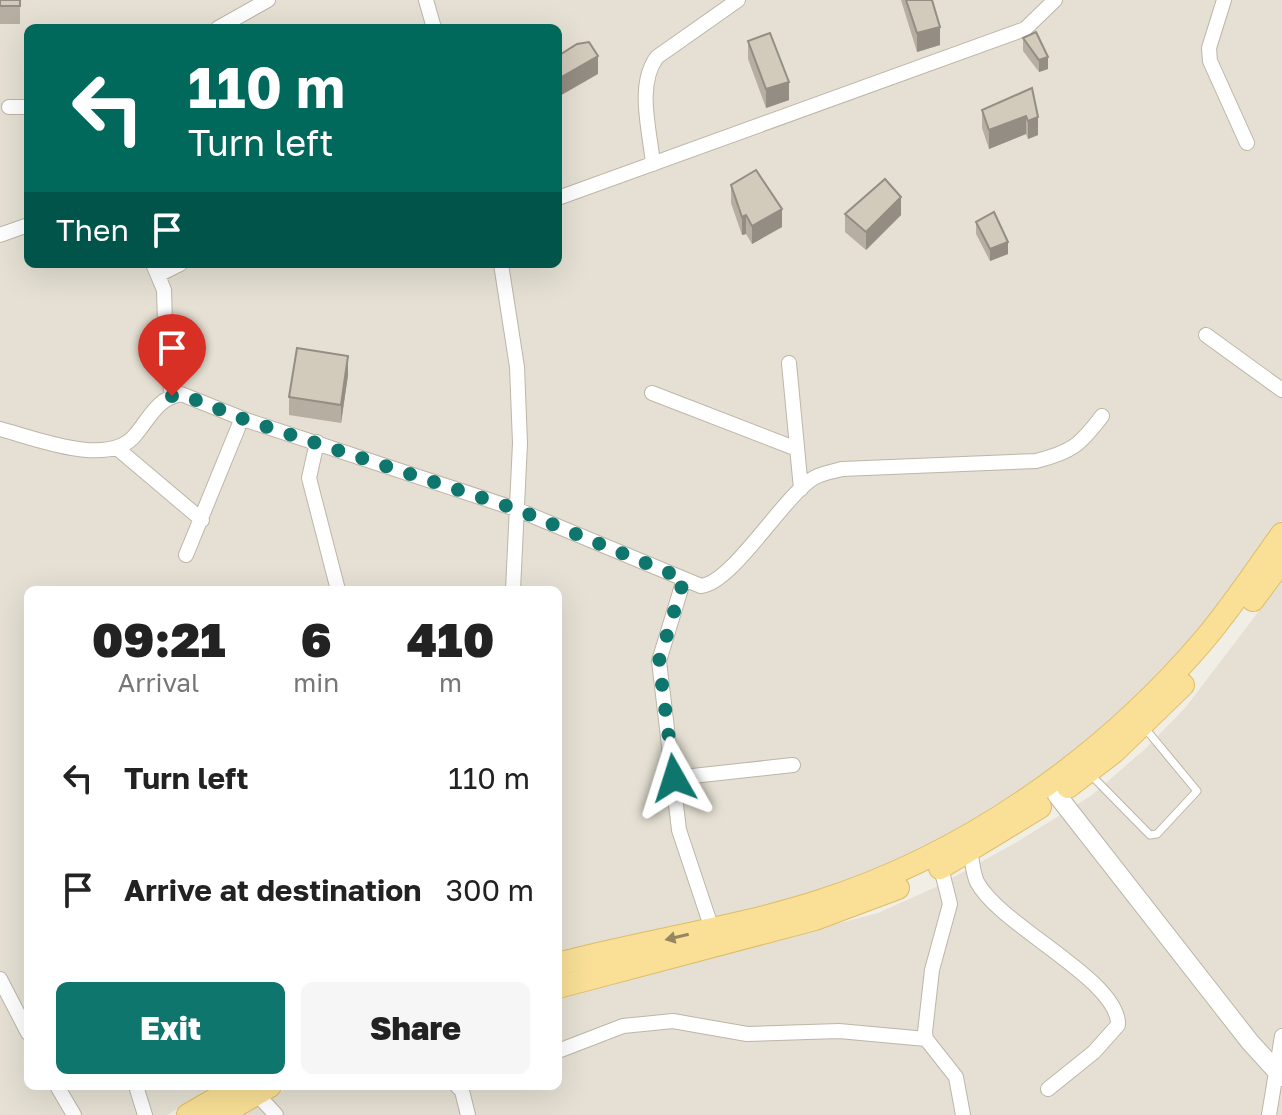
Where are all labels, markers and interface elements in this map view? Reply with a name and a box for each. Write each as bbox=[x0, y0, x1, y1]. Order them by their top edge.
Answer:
text: 110 m bbox=[188, 53, 345, 120]
icon: left bbox=[56, 56, 160, 160]
text: Turn left bbox=[188, 121, 334, 164]
icon: arrive bbox=[145, 208, 189, 252]
text: Then bbox=[56, 212, 129, 248]
pin bbox=[138, 314, 206, 396]
icon: arrive bbox=[150, 326, 194, 370]
text: 09:21 bbox=[92, 610, 226, 668]
text: 6 bbox=[301, 610, 332, 668]
text: 410 bbox=[407, 610, 494, 668]
text: Arrival bbox=[118, 667, 199, 698]
text: min bbox=[293, 667, 339, 698]
text: m bbox=[439, 667, 462, 698]
position arrow bbox=[632, 736, 716, 820]
icon: left bbox=[56, 756, 100, 800]
text: Turn left bbox=[124, 760, 249, 796]
text: 110 m bbox=[448, 760, 530, 796]
icon: arrive bbox=[56, 868, 100, 912]
text: Arrive at destination bbox=[124, 872, 421, 908]
text: 300 m bbox=[445, 872, 534, 908]
one-way arrow bbox=[664, 931, 689, 944]
button: Exit bbox=[56, 982, 285, 1074]
button: Share bbox=[301, 982, 530, 1074]

